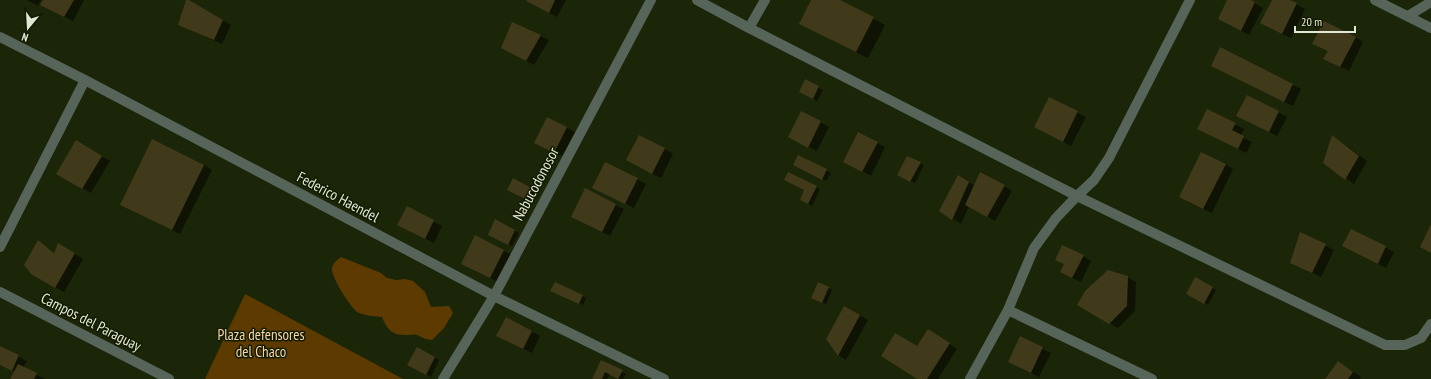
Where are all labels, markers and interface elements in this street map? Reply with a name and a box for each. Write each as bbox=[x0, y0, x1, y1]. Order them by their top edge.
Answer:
north arrow bbox=[8, 8, 48, 48]
scale bar bbox=[1295, 8, 1355, 34]
text: 20 m bbox=[1301, 14, 1322, 29]
text: N bbox=[20, 30, 30, 45]
street label: Nabucodonosor bbox=[508, 143, 563, 224]
street label: Federico Haendel bbox=[294, 167, 383, 226]
street label: Campos del Paraguay bbox=[38, 288, 145, 355]
park label: Plaza defensores del Chaco bbox=[218, 325, 304, 361]

